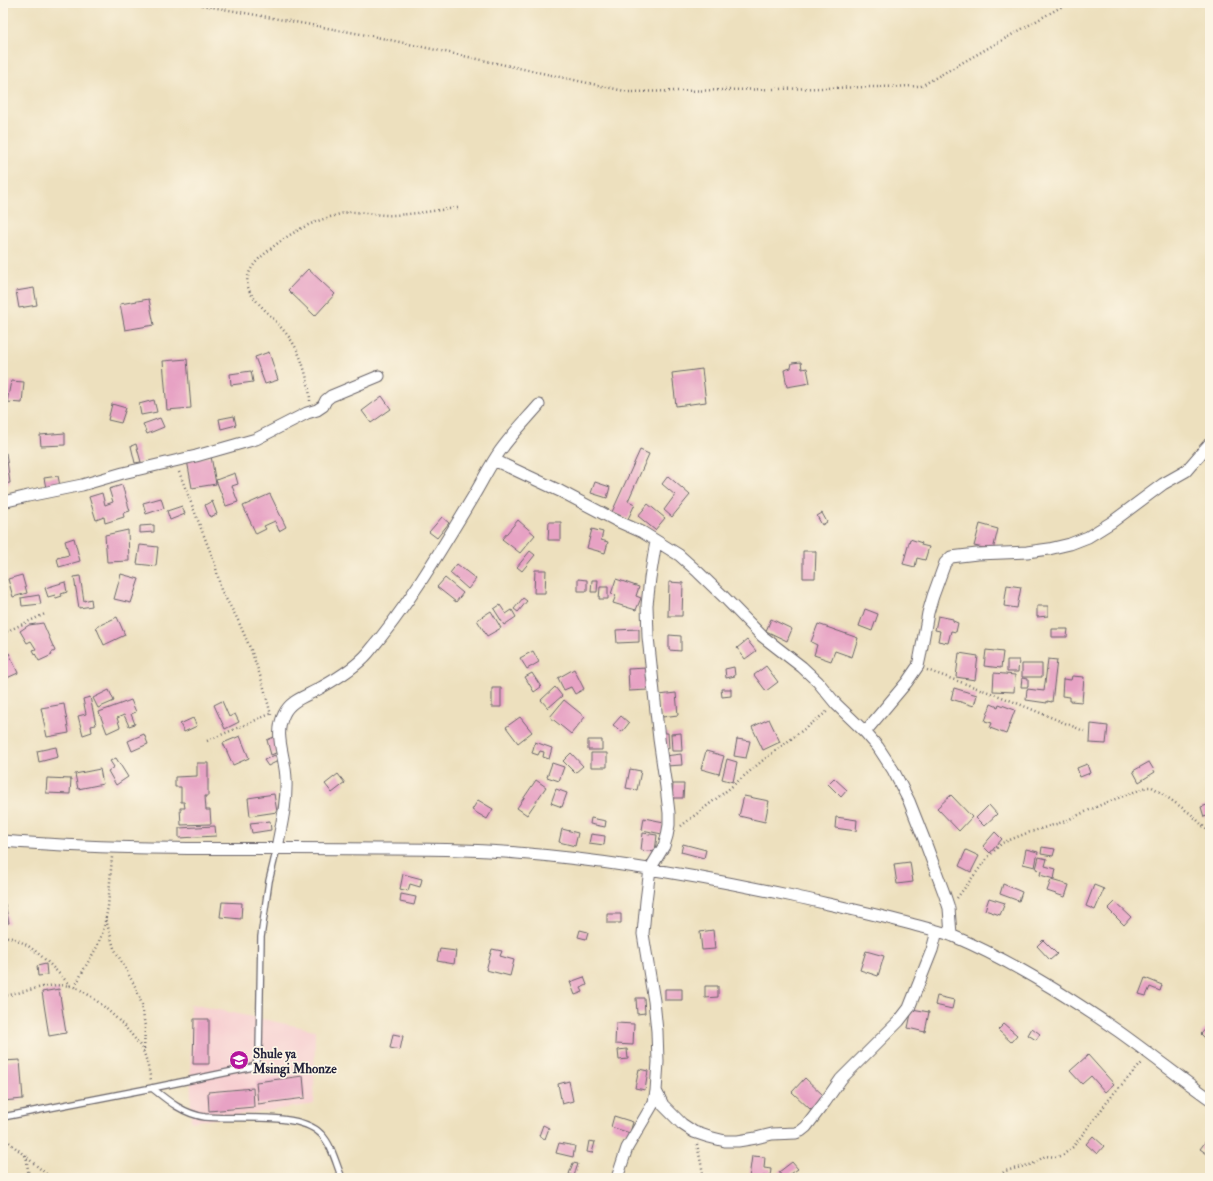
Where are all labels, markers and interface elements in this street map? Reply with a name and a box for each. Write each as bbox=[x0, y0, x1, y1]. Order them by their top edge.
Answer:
place label: Shule ya Msingi Mhonze bbox=[252, 1046, 337, 1078]
school or university icon: Shule ya Msingi Mhonze bbox=[228, 1049, 250, 1071]

